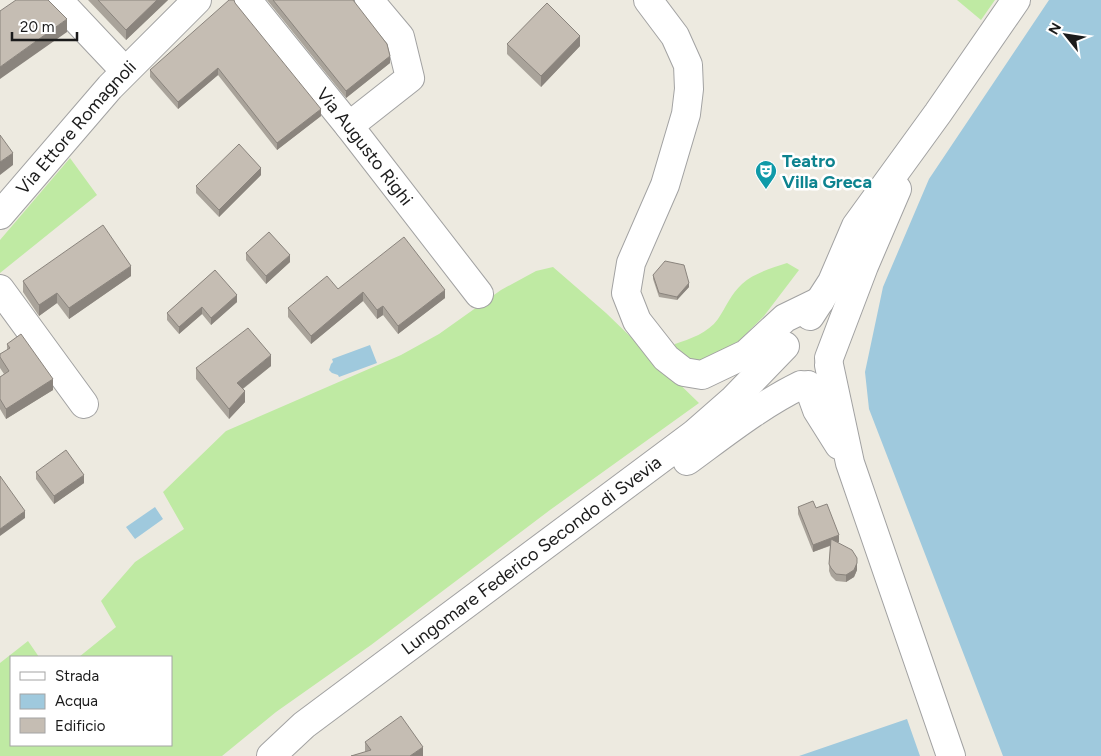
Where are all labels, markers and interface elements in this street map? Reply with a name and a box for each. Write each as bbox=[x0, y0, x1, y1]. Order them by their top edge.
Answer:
scale bar bbox=[12, 10, 78, 42]
north arrow bbox=[1041, 10, 1091, 60]
text: 20 m bbox=[20, 18, 54, 36]
text: N bbox=[1045, 20, 1065, 38]
street label: Via Ettore Romagnoli bbox=[12, 56, 141, 199]
street label: Via Augusto Righi bbox=[312, 83, 417, 210]
place label: Teatro Villa Greca bbox=[782, 150, 872, 193]
theatre icon: Teatro Villa Greca bbox=[754, 159, 778, 190]
street label: Lungomare Federico Secondo di Svevia bbox=[397, 451, 666, 659]
legend bbox=[10, 656, 172, 746]
text: Strada bbox=[55, 667, 99, 685]
text: Acqua bbox=[55, 692, 98, 710]
text: Edificio bbox=[55, 717, 106, 735]

